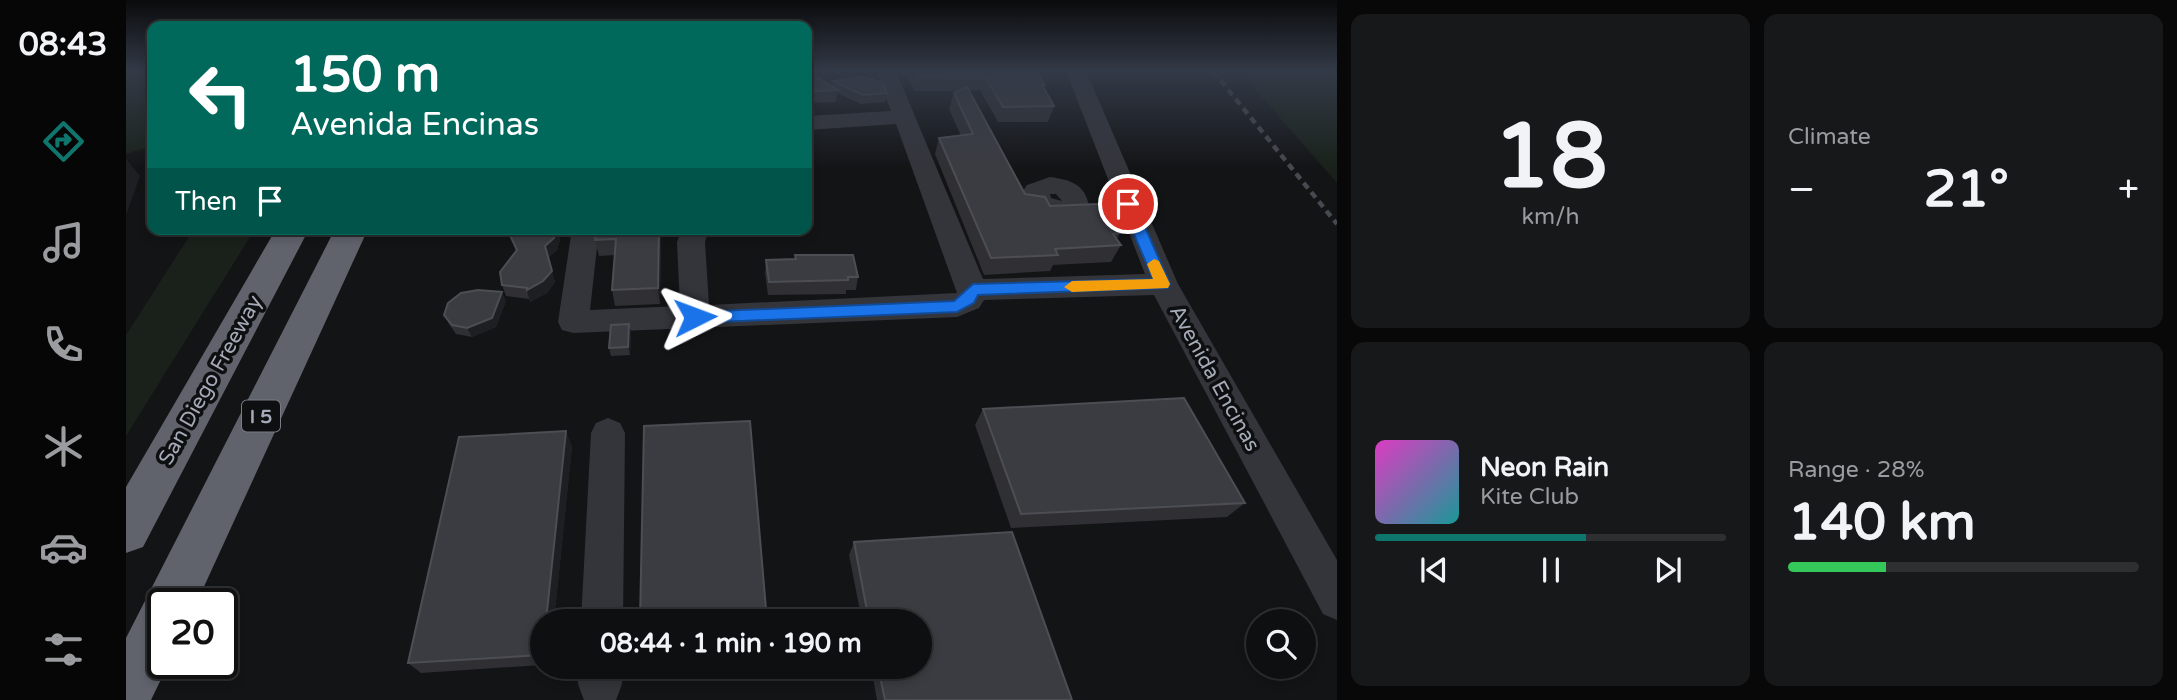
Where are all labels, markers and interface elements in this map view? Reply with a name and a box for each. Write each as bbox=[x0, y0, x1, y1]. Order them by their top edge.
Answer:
text: 08:43 bbox=[19, 26, 107, 64]
text: 150 m bbox=[290, 46, 440, 105]
icon: left bbox=[175, 49, 266, 140]
text: 18 bbox=[1493, 102, 1608, 212]
text: Avenida Encinas bbox=[290, 106, 539, 144]
icon: directions bbox=[39, 117, 88, 166]
text: Climate bbox=[1788, 123, 1871, 151]
text: 21° bbox=[1924, 158, 2009, 221]
text: − bbox=[1788, 167, 1815, 213]
text: + bbox=[2118, 167, 2139, 213]
pin bbox=[1098, 174, 1158, 234]
icon: arrive bbox=[251, 182, 289, 220]
icon: arrive bbox=[1109, 185, 1147, 223]
text: Then bbox=[175, 186, 237, 217]
text: km/h bbox=[1522, 203, 1579, 231]
icon: music bbox=[39, 218, 88, 267]
position arrow bbox=[658, 280, 732, 354]
street label: San Diego Freeway bbox=[153, 291, 267, 469]
street label: Avenida Encinas bbox=[1164, 301, 1265, 456]
icon: phone bbox=[39, 320, 88, 369]
road number: I 5 bbox=[242, 400, 280, 432]
icon: climate bbox=[39, 422, 88, 471]
text: Neon Rain bbox=[1480, 452, 1609, 483]
text: Range · 28% bbox=[1788, 456, 1924, 484]
text: Kite Club bbox=[1480, 483, 1579, 511]
text: 140 km bbox=[1788, 491, 1976, 554]
icon: car bbox=[39, 523, 88, 572]
icon: previous bbox=[1415, 551, 1453, 589]
icon: pause bbox=[1532, 551, 1570, 589]
icon: next bbox=[1649, 551, 1687, 589]
speed limit sign: 20 bbox=[147, 588, 238, 679]
map controls bbox=[1246, 609, 1316, 679]
button: search bbox=[1246, 609, 1316, 679]
icon: filters bbox=[39, 625, 88, 674]
text: 08:44 · 1 min · 190 m bbox=[600, 628, 862, 659]

